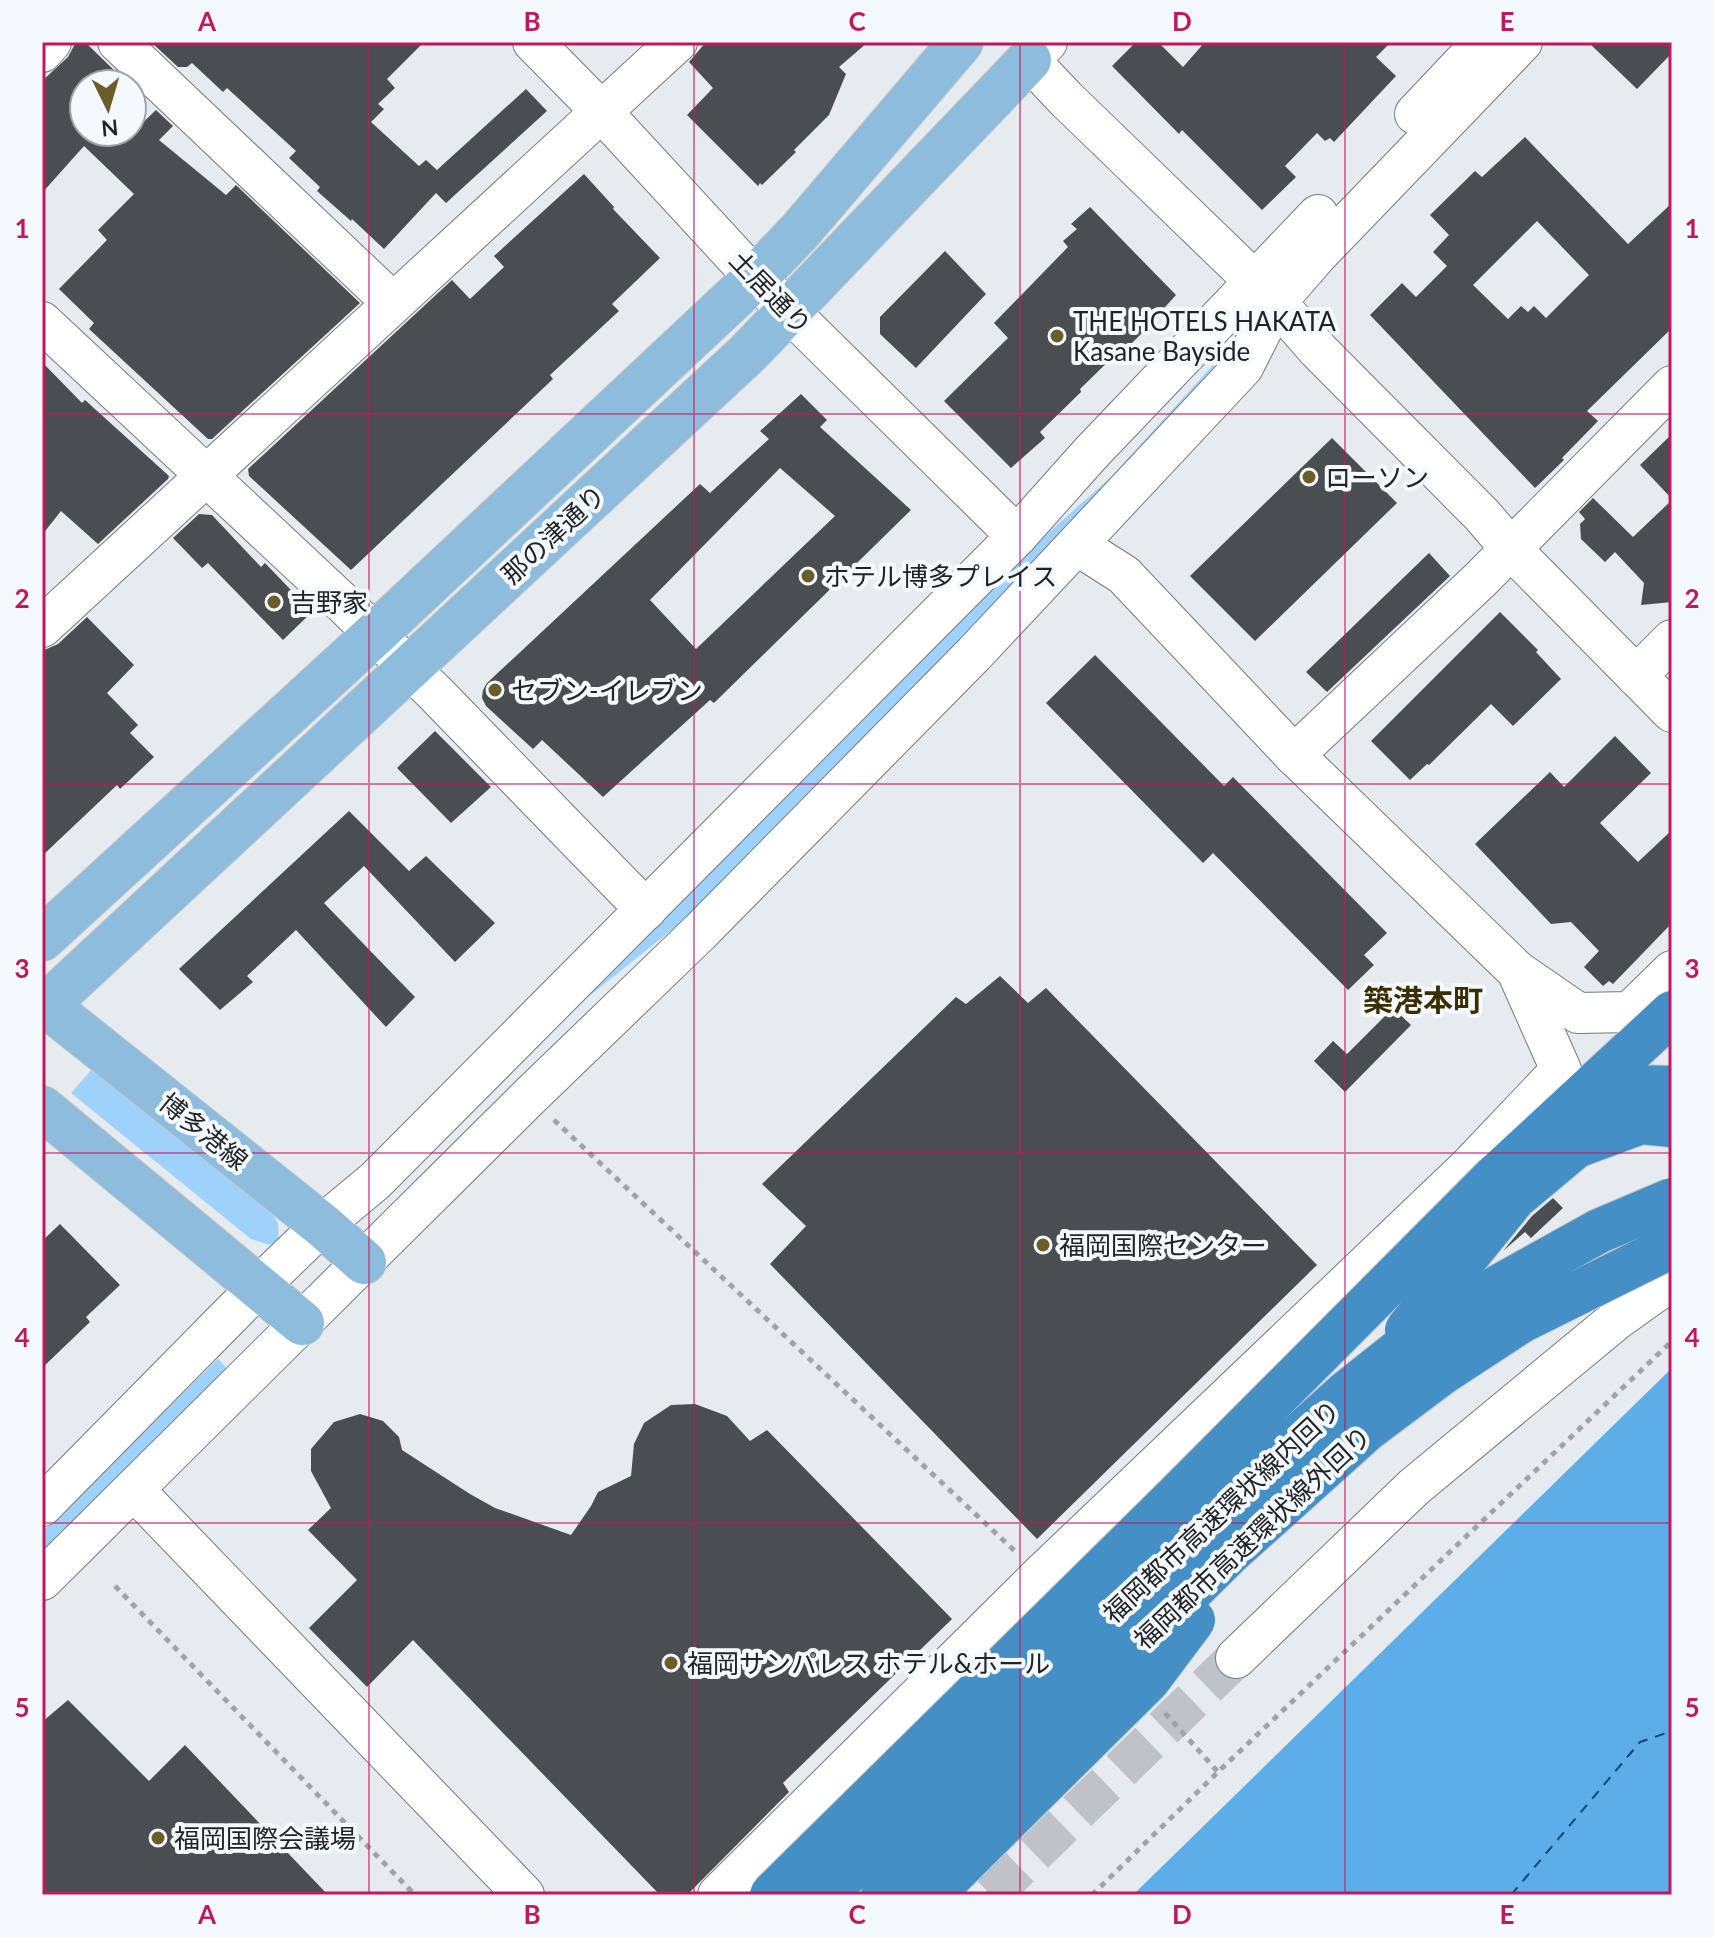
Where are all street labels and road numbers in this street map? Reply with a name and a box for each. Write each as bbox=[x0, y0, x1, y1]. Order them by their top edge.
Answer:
street label: 土居通り bbox=[723, 243, 819, 341]
street label: 那の津通り bbox=[495, 478, 611, 590]
street label: 博多港線 bbox=[154, 1086, 254, 1176]
street label: 福岡都市高速環状線内回り bbox=[1096, 1393, 1346, 1629]
street label: 福岡都市高速環状線外回り bbox=[1127, 1419, 1377, 1655]

